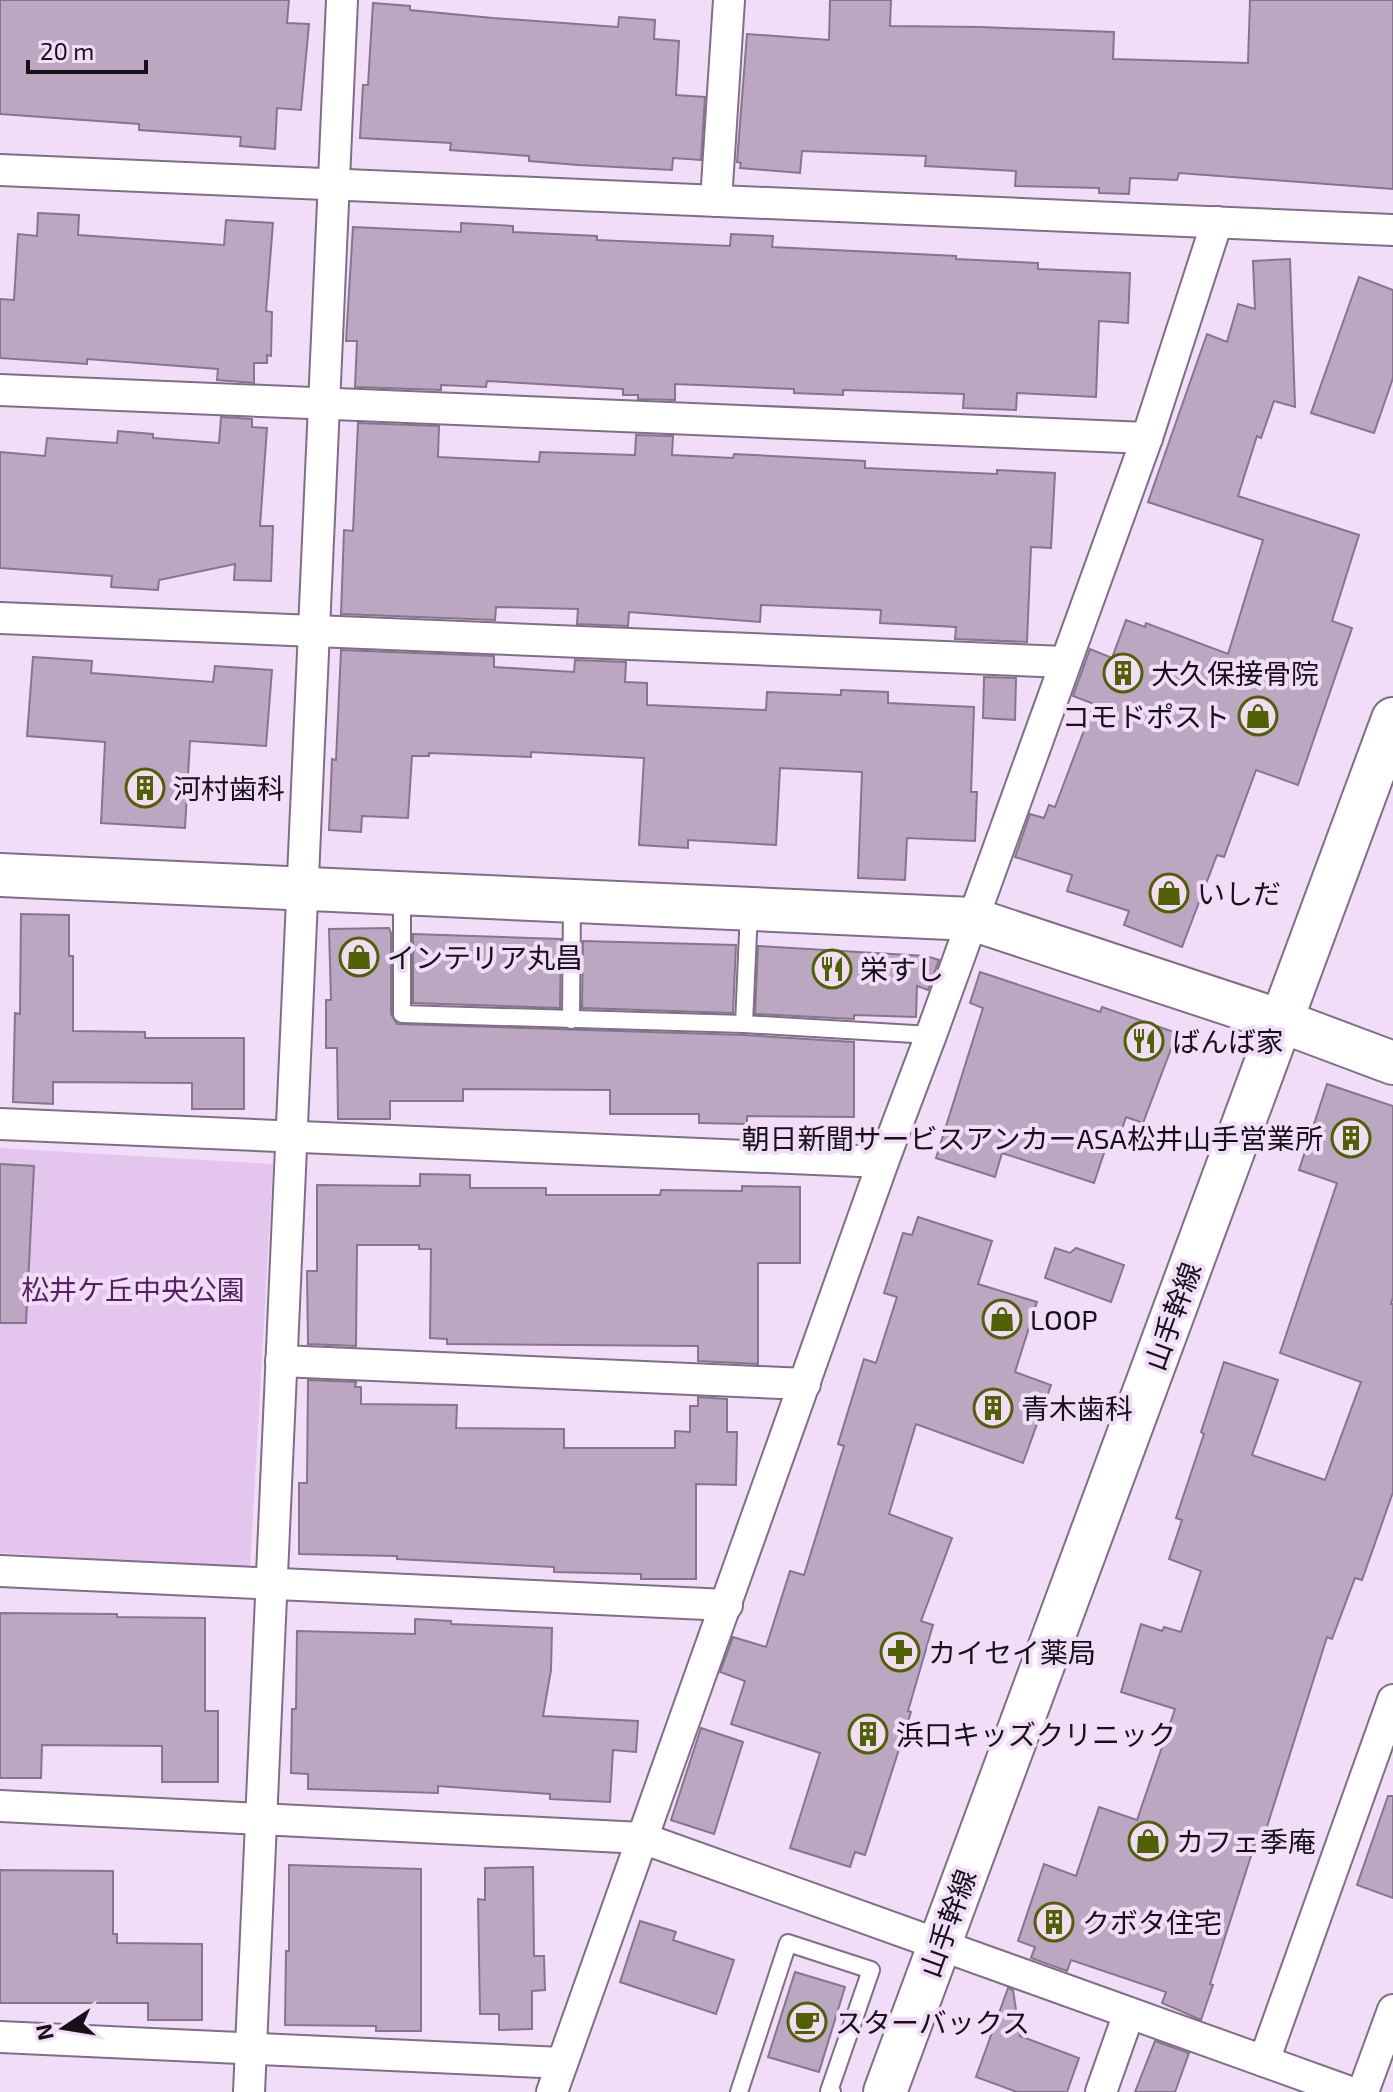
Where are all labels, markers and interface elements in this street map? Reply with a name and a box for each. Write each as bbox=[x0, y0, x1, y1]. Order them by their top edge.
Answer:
scale bar bbox=[28, 24, 146, 74]
text: 20 m bbox=[40, 36, 94, 65]
building icon: 大久保接骨院 bbox=[1102, 652, 1144, 694]
place label: 大久保接骨院 bbox=[1151, 656, 1319, 690]
shop icon: コモドポスト bbox=[1237, 695, 1279, 737]
place label: コモドポスト bbox=[1062, 699, 1230, 733]
building icon: 河村歯科 bbox=[124, 767, 166, 809]
place label: 河村歯科 bbox=[173, 771, 285, 805]
shop icon: いしだ bbox=[1148, 872, 1190, 914]
place label: いしだ bbox=[1197, 876, 1281, 910]
shop icon: インテリア丸昌 bbox=[338, 936, 380, 978]
place label: インテリア丸昌 bbox=[387, 940, 583, 974]
restaurant icon: 栄すし bbox=[811, 948, 853, 990]
place label: 栄すし bbox=[860, 952, 944, 986]
restaurant icon: ばんば家 bbox=[1123, 1020, 1165, 1062]
place label: ばんば家 bbox=[1172, 1024, 1284, 1058]
building icon: 朝日新聞サービスアンカーASA松井山手営業所 bbox=[1330, 1117, 1372, 1159]
place label: 朝日新聞サービスアンカーASA松井山手営業所 bbox=[742, 1121, 1323, 1155]
street label: 山手幹線 bbox=[1137, 1258, 1207, 1374]
park label: 松井ケ丘中央公園 bbox=[21, 1272, 245, 1306]
shop icon: LOOP bbox=[981, 1298, 1023, 1340]
place label: LOOP bbox=[1030, 1302, 1098, 1336]
building icon: 青木歯科 bbox=[972, 1387, 1014, 1429]
place label: 青木歯科 bbox=[1021, 1391, 1133, 1425]
pharmacy icon: カイセイ薬局 bbox=[879, 1631, 921, 1673]
place label: カイセイ薬局 bbox=[928, 1635, 1096, 1669]
building icon: 浜口キッズクリニック bbox=[847, 1713, 889, 1755]
place label: 浜口キッズクリニック bbox=[896, 1717, 1176, 1751]
shop icon: カフェ季庵 bbox=[1127, 1820, 1169, 1862]
place label: カフェ季庵 bbox=[1176, 1824, 1316, 1858]
street label: 山手幹線 bbox=[912, 1865, 982, 1981]
building icon: クボタ住宅 bbox=[1033, 1901, 1075, 1943]
place label: クボタ住宅 bbox=[1082, 1905, 1222, 1939]
north arrow bbox=[24, 1988, 104, 2068]
cafe icon: スターバックス bbox=[786, 2001, 828, 2043]
place label: スターバックス bbox=[835, 2005, 1030, 2039]
text: N bbox=[29, 2022, 58, 2043]

